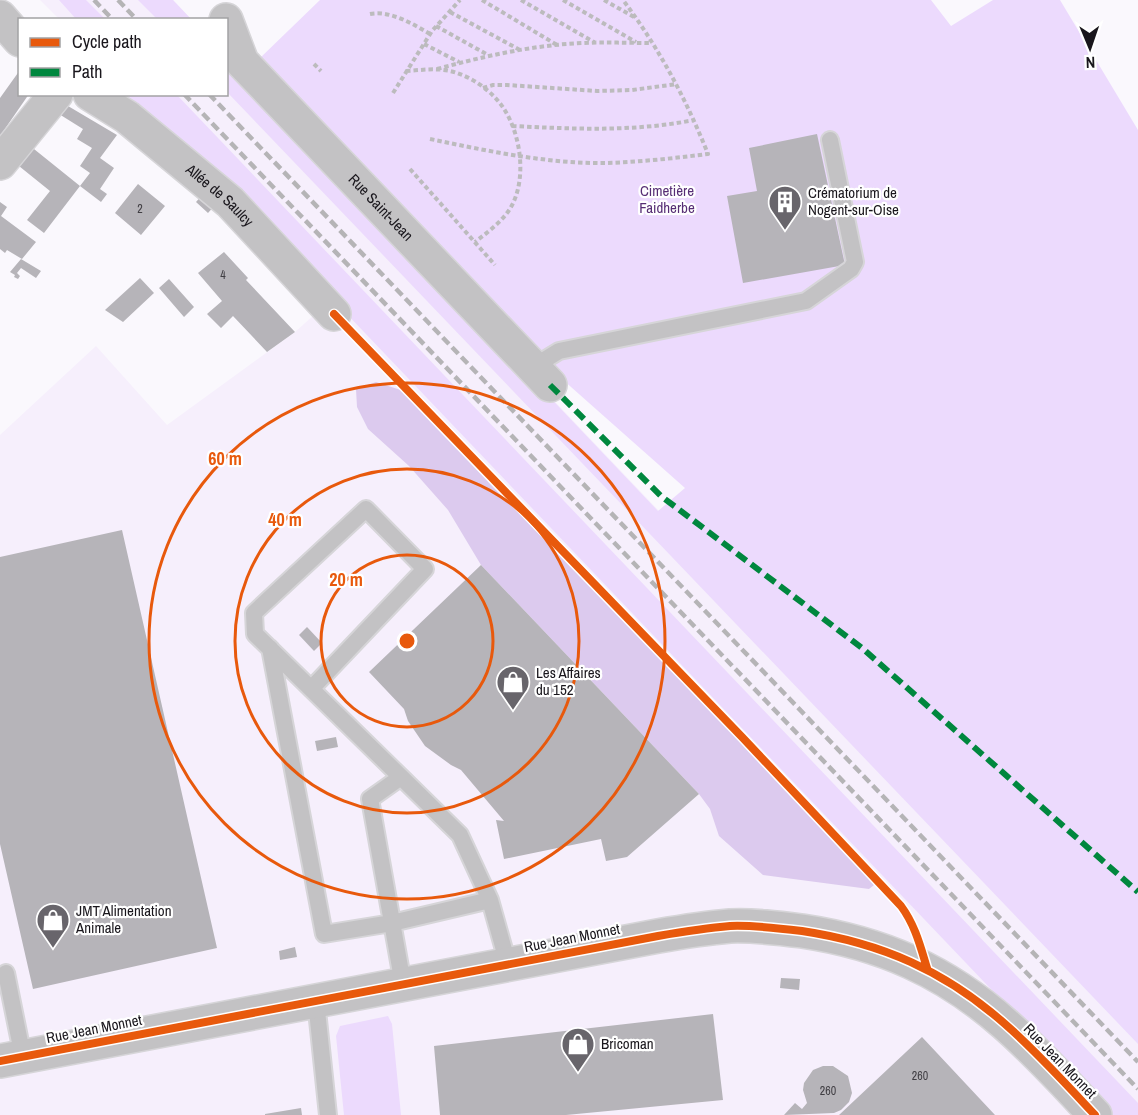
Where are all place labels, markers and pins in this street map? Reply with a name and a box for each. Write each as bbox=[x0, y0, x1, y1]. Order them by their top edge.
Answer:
place label: Crématorium de Nogent-sur-Oise bbox=[808, 182, 899, 220]
building icon: Crématorium de Nogent-sur-Oise bbox=[767, 184, 803, 231]
centre of rings bbox=[397, 631, 417, 651]
place label: Les Affaires du 152 bbox=[536, 662, 601, 700]
shop icon: Les Affaires du 152 bbox=[495, 664, 531, 711]
place label: JMT Alimentation Animale bbox=[75, 900, 172, 938]
shop icon: JMT Alimentation Animale bbox=[35, 902, 71, 949]
shop icon: Bricoman bbox=[560, 1026, 596, 1073]
place label: Bricoman bbox=[601, 1033, 654, 1054]

